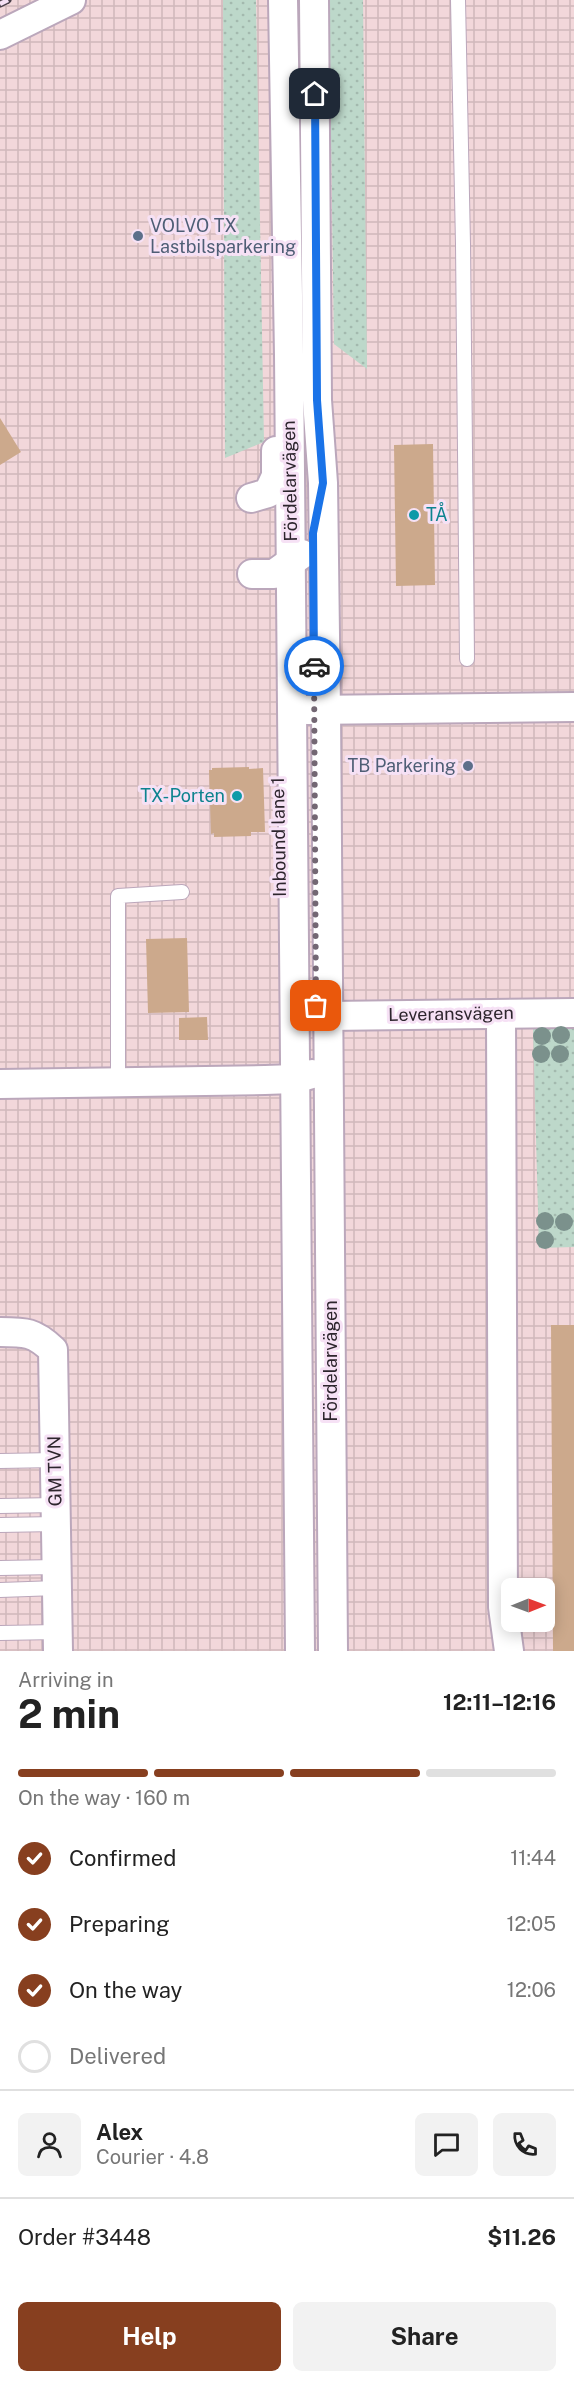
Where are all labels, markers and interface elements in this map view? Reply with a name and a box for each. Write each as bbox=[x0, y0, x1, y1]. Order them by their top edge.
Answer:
pin bbox=[289, 68, 340, 119]
icon: home bbox=[298, 77, 331, 110]
place label: VOLVO TX Lastbilsparkering bbox=[150, 215, 296, 257]
marker: VOLVO TX Lastbilsparkering bbox=[131, 229, 145, 243]
street label: Fördelarvägen bbox=[278, 420, 301, 542]
place label: TÅ bbox=[426, 502, 448, 525]
marker: TÅ bbox=[407, 508, 421, 522]
courier bbox=[284, 636, 344, 696]
icon: car bbox=[298, 650, 331, 683]
place label: TB Parkering bbox=[348, 755, 456, 776]
marker: TB Parkering bbox=[461, 759, 475, 773]
street label: Inbound lane 1 bbox=[267, 777, 290, 897]
place label: TX-Porten bbox=[140, 785, 225, 806]
marker: TX-Porten bbox=[230, 789, 244, 803]
pin bbox=[290, 980, 341, 1031]
icon: bag bbox=[299, 989, 332, 1022]
street label: Leveransvägen bbox=[388, 1002, 514, 1025]
street label: Fördelarvägen bbox=[320, 1300, 341, 1422]
street label: GM TVN bbox=[43, 1436, 66, 1506]
north arrow bbox=[501, 1578, 555, 1632]
map controls bbox=[501, 1578, 555, 1632]
text: Arriving in bbox=[18, 1668, 113, 1692]
text: 12:11–12:16 bbox=[443, 1689, 556, 1715]
text: 2 min bbox=[18, 1691, 120, 1737]
text: On the way · 160 m bbox=[18, 1786, 190, 1810]
icon: check bbox=[18, 1842, 51, 1875]
text: Confirmed bbox=[69, 1845, 176, 1871]
text: 11:44 bbox=[510, 1846, 556, 1870]
icon: check bbox=[18, 1908, 51, 1941]
text: Preparing bbox=[69, 1911, 170, 1937]
text: 12:05 bbox=[506, 1912, 556, 1936]
icon: check bbox=[18, 1974, 51, 2007]
text: On the way bbox=[69, 1977, 182, 2003]
text: 12:06 bbox=[507, 1978, 556, 2002]
text: Delivered bbox=[69, 2043, 166, 2069]
button: person bbox=[18, 2113, 81, 2176]
button: chat bbox=[415, 2113, 478, 2176]
button: phone bbox=[493, 2113, 556, 2176]
text: Alex bbox=[96, 2119, 143, 2145]
text: Courier · 4.8 bbox=[96, 2145, 209, 2169]
text: Order #3448 bbox=[18, 2224, 151, 2250]
text: $11.26 bbox=[487, 2224, 556, 2250]
button: Help bbox=[18, 2302, 281, 2371]
button: Share bbox=[293, 2302, 556, 2371]

